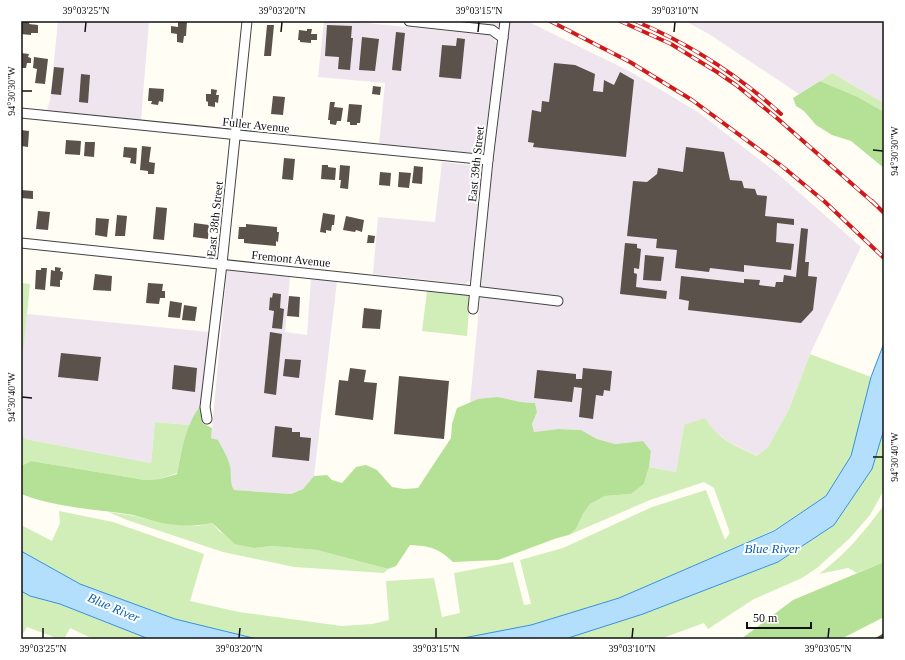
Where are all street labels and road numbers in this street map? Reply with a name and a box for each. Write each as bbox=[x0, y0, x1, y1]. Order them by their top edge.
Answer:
street label: Fuller Avenue bbox=[222, 115, 290, 135]
street label: East 39th Street bbox=[465, 125, 487, 203]
street label: East 38th Street bbox=[204, 180, 226, 258]
street label: Fremont Avenue bbox=[251, 248, 331, 270]

